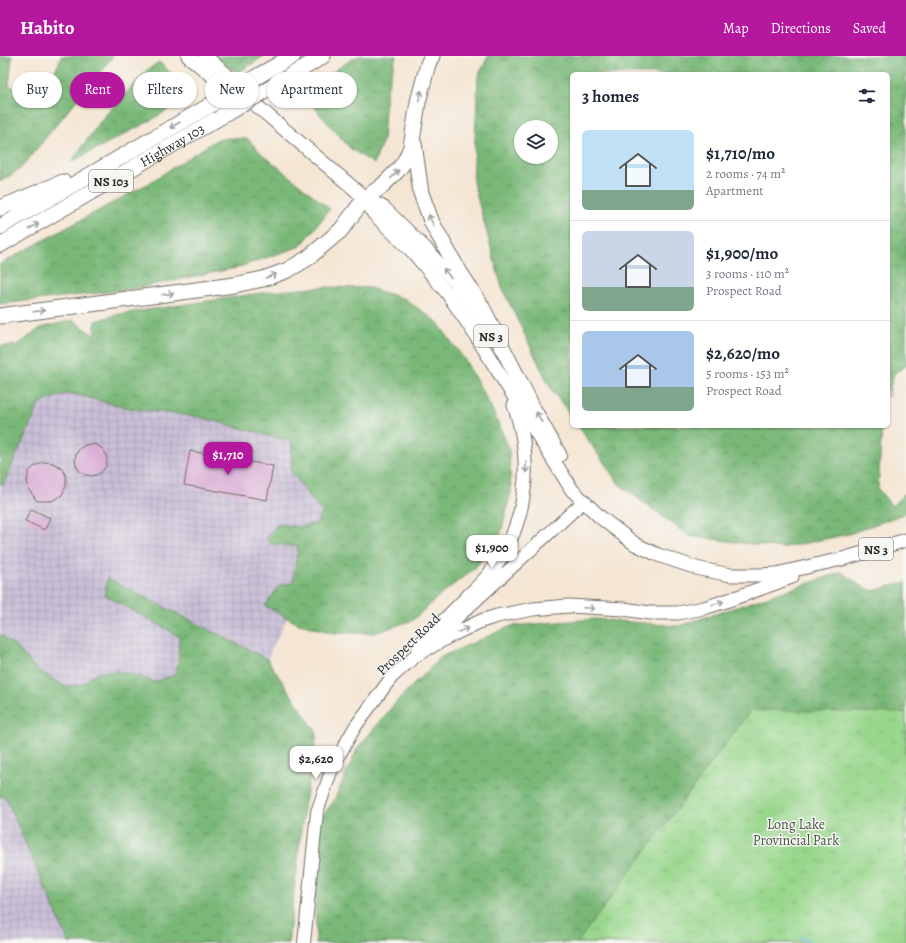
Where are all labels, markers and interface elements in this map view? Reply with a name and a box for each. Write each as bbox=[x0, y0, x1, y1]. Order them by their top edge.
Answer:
text: Habito bbox=[20, 15, 74, 41]
text: Map bbox=[723, 19, 749, 38]
text: Directions bbox=[771, 19, 831, 38]
text: Saved bbox=[853, 19, 886, 38]
chip: Buy bbox=[12, 72, 62, 108]
chip: Rent bbox=[70, 72, 125, 108]
chip: Filters bbox=[133, 72, 197, 108]
chip: New bbox=[205, 72, 259, 108]
chip: Apartment bbox=[267, 72, 357, 108]
text: 3 homes bbox=[582, 85, 639, 108]
icon: filters bbox=[856, 85, 878, 107]
one-way arrow bbox=[416, 90, 424, 103]
street label: Highway 103 bbox=[137, 119, 208, 172]
map controls bbox=[514, 120, 558, 164]
button: layers bbox=[514, 120, 558, 164]
one-way arrow bbox=[169, 122, 181, 130]
text: $1,710/mo bbox=[706, 142, 775, 165]
icon: home bbox=[614, 146, 662, 194]
text: 2 rooms · 74 m² bbox=[706, 165, 785, 182]
one-way arrow bbox=[390, 169, 400, 179]
road number: NS 103 bbox=[89, 170, 133, 192]
text: Apartment bbox=[706, 182, 764, 199]
one-way arrow bbox=[427, 215, 435, 227]
one-way arrow bbox=[28, 221, 40, 229]
text: $1,900/mo bbox=[706, 242, 778, 265]
icon: home bbox=[614, 247, 662, 295]
text: 3 rooms · 110 m² bbox=[706, 265, 789, 282]
one-way arrow bbox=[442, 267, 451, 278]
one-way arrow bbox=[265, 272, 278, 279]
text: Prospect Road bbox=[706, 282, 782, 299]
one-way arrow bbox=[161, 290, 174, 298]
one-way arrow bbox=[32, 307, 45, 315]
road number: NS 3 bbox=[474, 325, 508, 347]
text: $2,620/mo bbox=[706, 342, 780, 365]
icon: home bbox=[614, 347, 662, 395]
text: 5 rooms · 153 m² bbox=[706, 365, 789, 382]
text: Prospect Road bbox=[706, 382, 782, 399]
one-way arrow bbox=[535, 412, 542, 424]
pin: $1,710 bbox=[195, 442, 261, 476]
text: $1,710 bbox=[213, 446, 243, 463]
one-way arrow bbox=[522, 460, 530, 473]
pin: $1,900 bbox=[459, 535, 525, 569]
road number: NS 3 bbox=[859, 538, 893, 560]
text: $1,900 bbox=[475, 539, 509, 556]
one-way arrow bbox=[711, 599, 724, 606]
one-way arrow bbox=[582, 604, 595, 611]
street label: Prospect Road bbox=[372, 609, 445, 680]
one-way arrow bbox=[456, 626, 468, 633]
pin: $2,620 bbox=[283, 746, 349, 780]
text: $2,620 bbox=[299, 750, 333, 767]
park label: Long Lake Provincial Park bbox=[753, 815, 839, 850]

